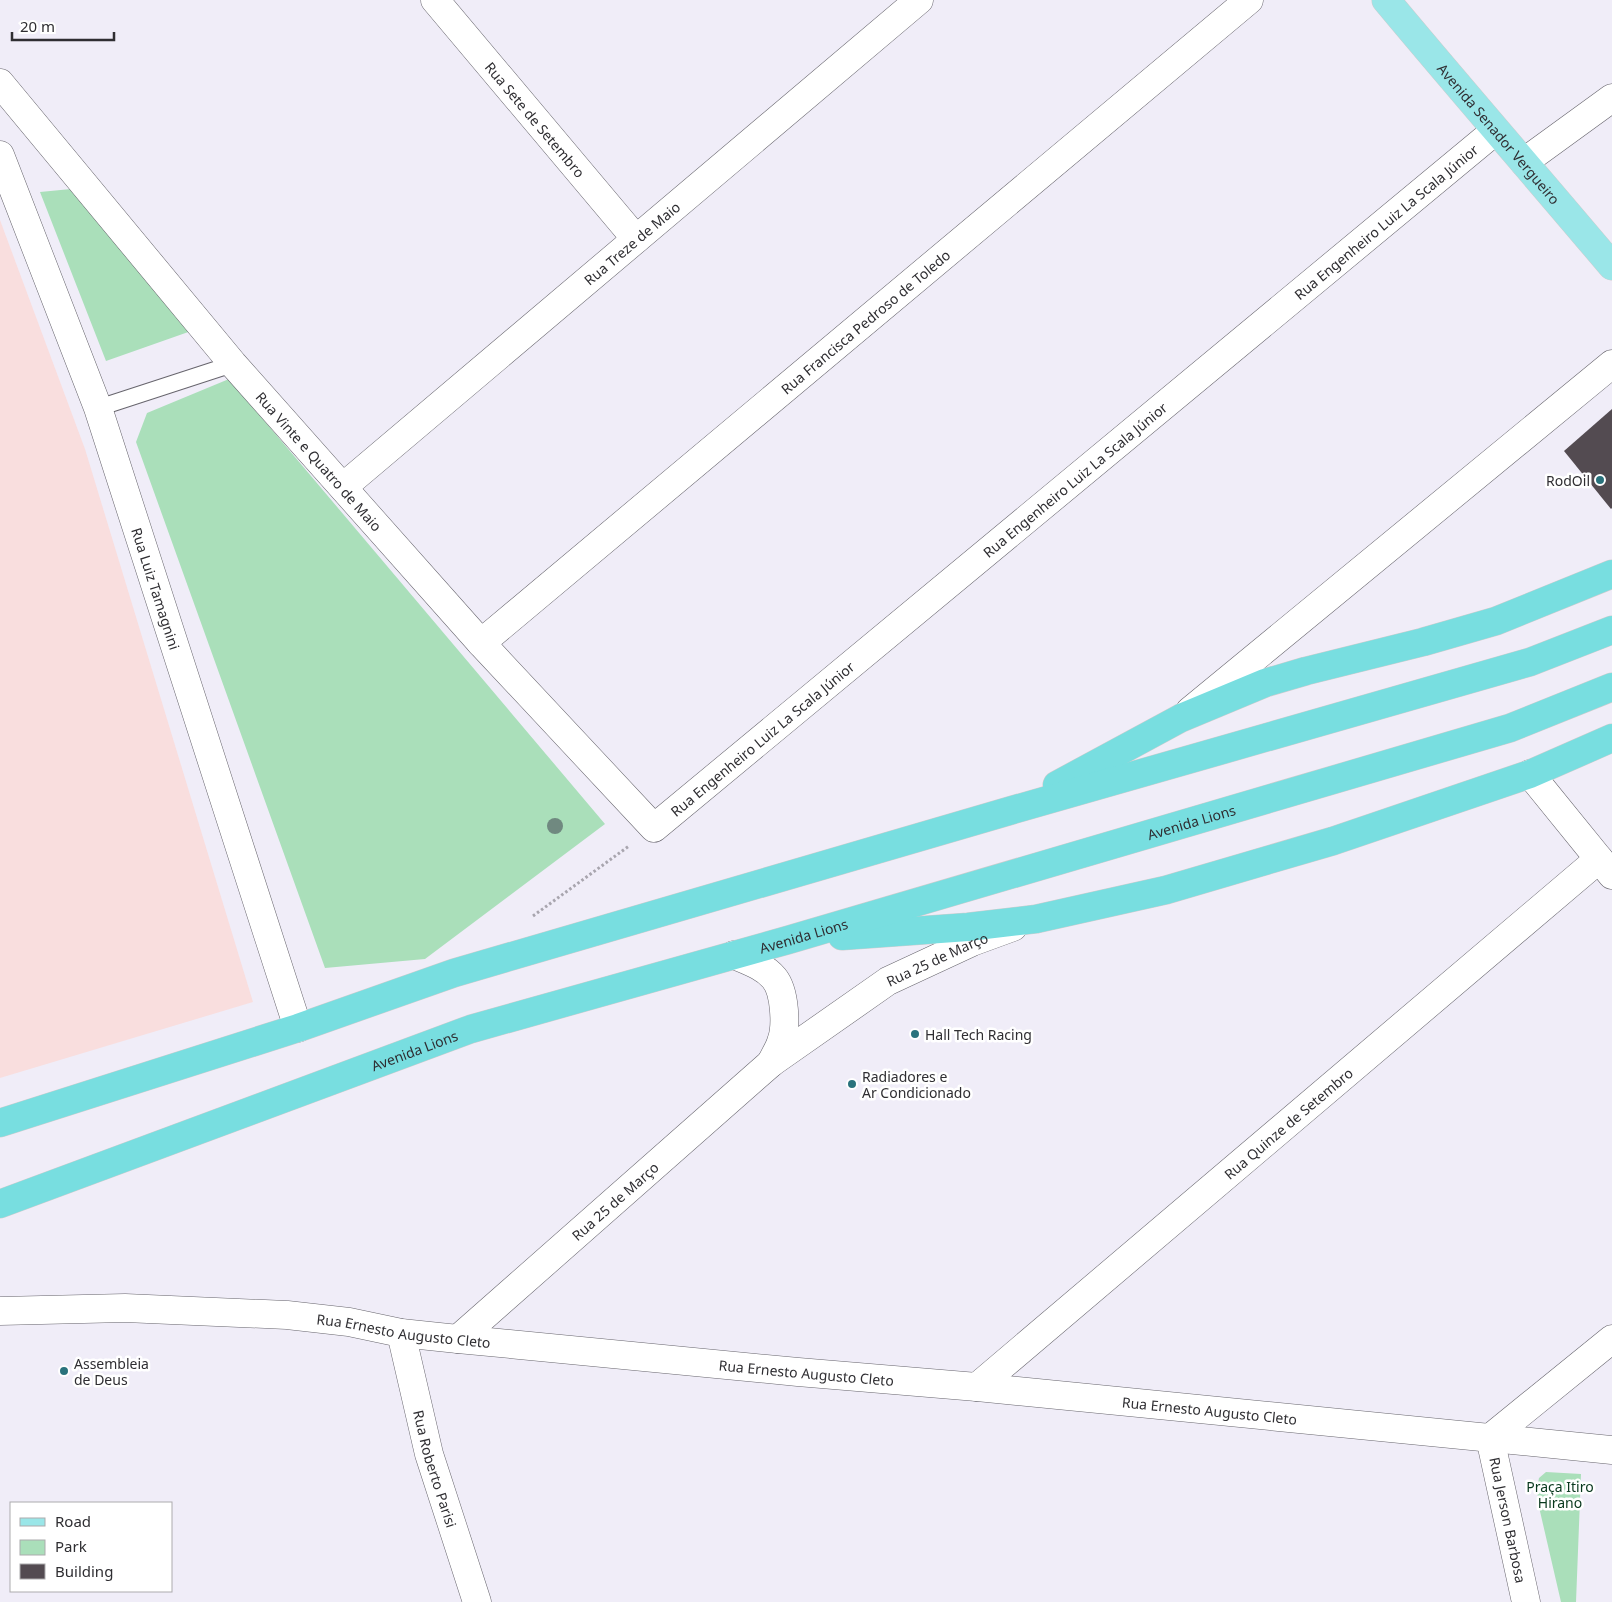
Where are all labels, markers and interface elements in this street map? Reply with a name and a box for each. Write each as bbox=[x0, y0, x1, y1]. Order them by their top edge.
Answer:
scale bar bbox=[12, 10, 115, 42]
text: 20 m bbox=[20, 16, 55, 36]
street label: Rua Sete de Setembro bbox=[481, 58, 590, 181]
street label: Avenida Senador Vergueiro bbox=[1434, 59, 1565, 208]
street label: Rua Engenheiro Luiz La Scala Júnior bbox=[1290, 140, 1482, 303]
street label: Rua Treze de Maio bbox=[580, 197, 684, 289]
street label: Rua Francisca Pedroso de Toledo bbox=[776, 245, 954, 398]
street label: Rua Vinte e Quatro de Maio bbox=[252, 387, 386, 535]
street label: Rua Engenheiro Luiz La Scala Júnior bbox=[979, 397, 1171, 561]
place label: RodOil bbox=[1546, 471, 1590, 490]
marker: RodOil bbox=[1594, 474, 1606, 486]
street label: Rua Luiz Tamagnini bbox=[128, 525, 185, 652]
street label: Rua Engenheiro Luiz La Scala Júnior bbox=[666, 656, 858, 820]
street label: Avenida Lions bbox=[1145, 800, 1238, 844]
street label: Avenida Lions bbox=[757, 913, 850, 957]
street label: Rua 25 de Março bbox=[883, 928, 990, 990]
street label: Avenida Lions bbox=[368, 1025, 461, 1075]
place label: Hall Tech Racing bbox=[925, 1025, 1032, 1044]
marker: Hall Tech Racing bbox=[909, 1028, 921, 1040]
street label: Rua Quinze de Setembro bbox=[1220, 1063, 1356, 1183]
place label: Radiadores e Ar Condicionado bbox=[862, 1067, 971, 1102]
marker: Radiadores e Ar Condicionado bbox=[846, 1078, 858, 1090]
street label: Rua 25 de Março bbox=[567, 1157, 662, 1244]
street label: Rua Ernesto Augusto Cleto bbox=[316, 1309, 492, 1352]
place label: Assembleia de Deus bbox=[74, 1354, 149, 1389]
street label: Rua Ernesto Augusto Cleto bbox=[718, 1355, 895, 1389]
marker: Assembleia de Deus bbox=[58, 1365, 70, 1377]
street label: Rua Ernesto Augusto Cleto bbox=[1121, 1392, 1298, 1428]
street label: Rua Roberto Parisi bbox=[410, 1408, 462, 1530]
street label: Rua Jerson Barbosa bbox=[1485, 1455, 1531, 1585]
park label: Praça Itiro Hirano bbox=[1526, 1477, 1594, 1512]
legend bbox=[10, 1502, 172, 1592]
text: Road bbox=[55, 1511, 91, 1531]
text: Park bbox=[55, 1536, 87, 1556]
text: Building bbox=[55, 1561, 113, 1581]

